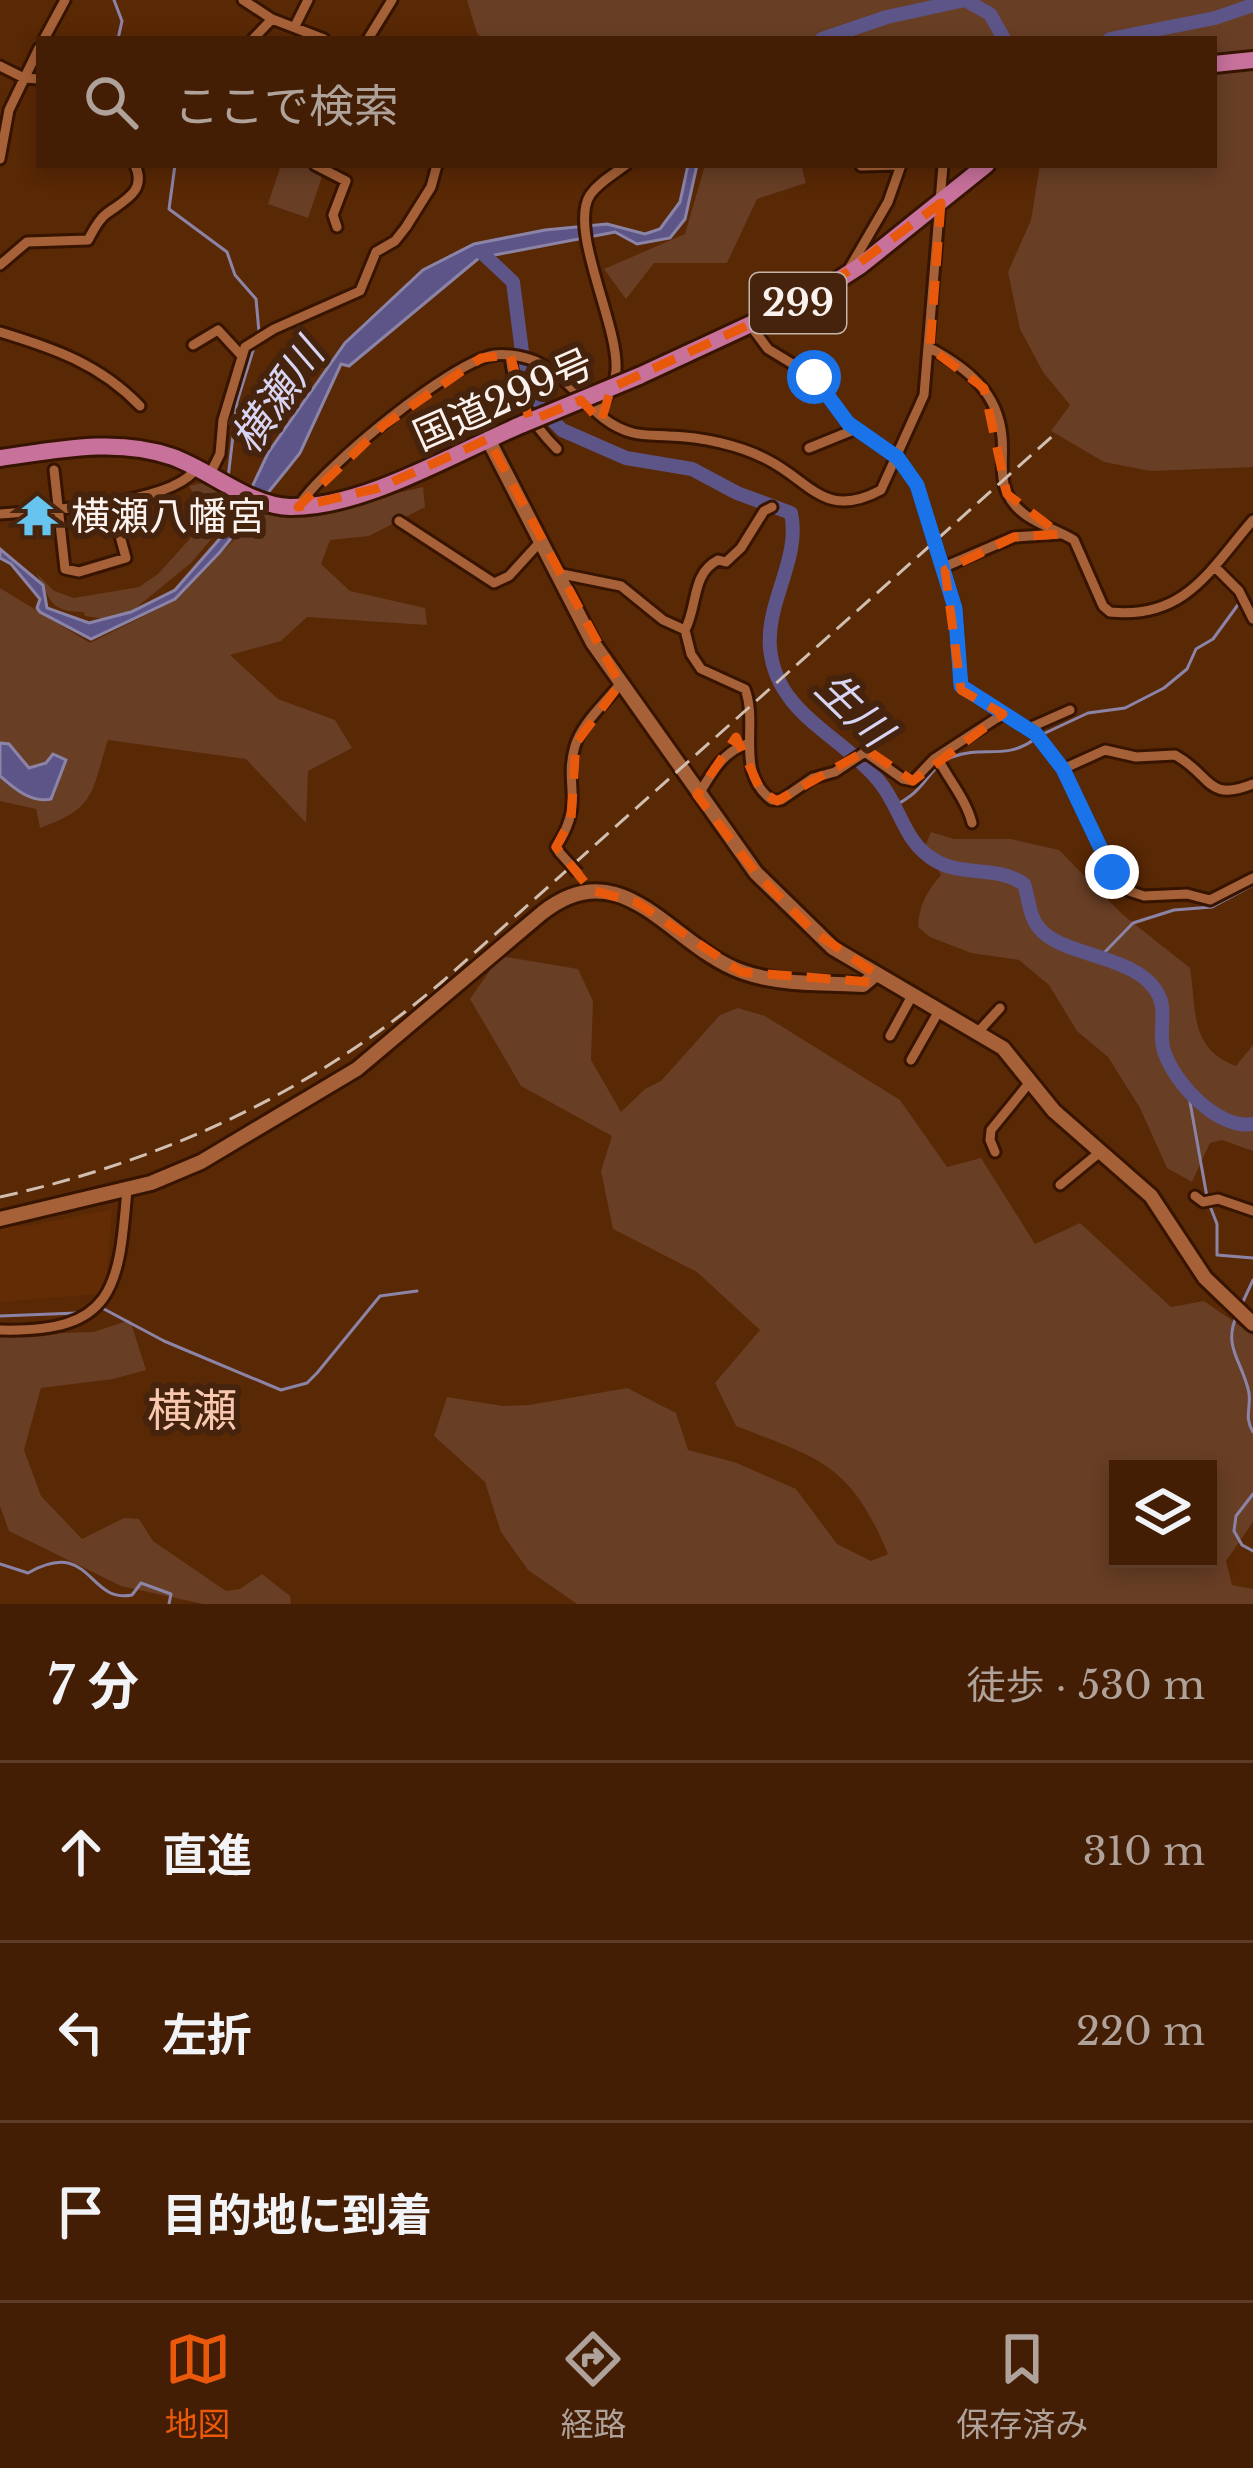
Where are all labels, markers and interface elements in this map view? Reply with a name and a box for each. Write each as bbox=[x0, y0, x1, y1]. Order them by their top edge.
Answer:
search box bbox=[36, 36, 1217, 168]
icon: search bbox=[78, 69, 144, 135]
text: ここで検索 bbox=[174, 78, 399, 134]
road number: 299 bbox=[750, 273, 846, 333]
water label: 横瀬川 bbox=[220, 326, 337, 463]
street label: 国道299号 bbox=[406, 338, 600, 461]
route start bbox=[787, 350, 841, 404]
place label: 横瀬八幡宮 bbox=[71, 492, 266, 541]
temple icon: 横瀬八幡宮 bbox=[14, 493, 60, 539]
water label: 生川 bbox=[806, 661, 905, 760]
route end bbox=[1085, 845, 1139, 899]
district label: 横瀬 bbox=[147, 1382, 237, 1438]
map controls bbox=[1109, 1460, 1217, 1568]
button: layers bbox=[1109, 1460, 1217, 1568]
text: 7 分 bbox=[48, 1655, 139, 1718]
text: 徒歩 · 530 m bbox=[966, 1661, 1205, 1710]
icon: ahead bbox=[48, 1819, 114, 1885]
text: 直進 bbox=[162, 1827, 252, 1883]
text: 310 m bbox=[1083, 1827, 1205, 1876]
icon: left bbox=[48, 1999, 114, 2065]
text: 左折 bbox=[162, 2007, 252, 2063]
text: 220 m bbox=[1076, 2007, 1205, 2056]
icon: arrive bbox=[48, 2179, 114, 2245]
text: 目的地に到着 bbox=[162, 2187, 432, 2243]
tab: 地図 bbox=[165, 2326, 231, 2446]
tab: 経路 bbox=[560, 2326, 626, 2446]
tab: 保存済み bbox=[956, 2326, 1088, 2446]

